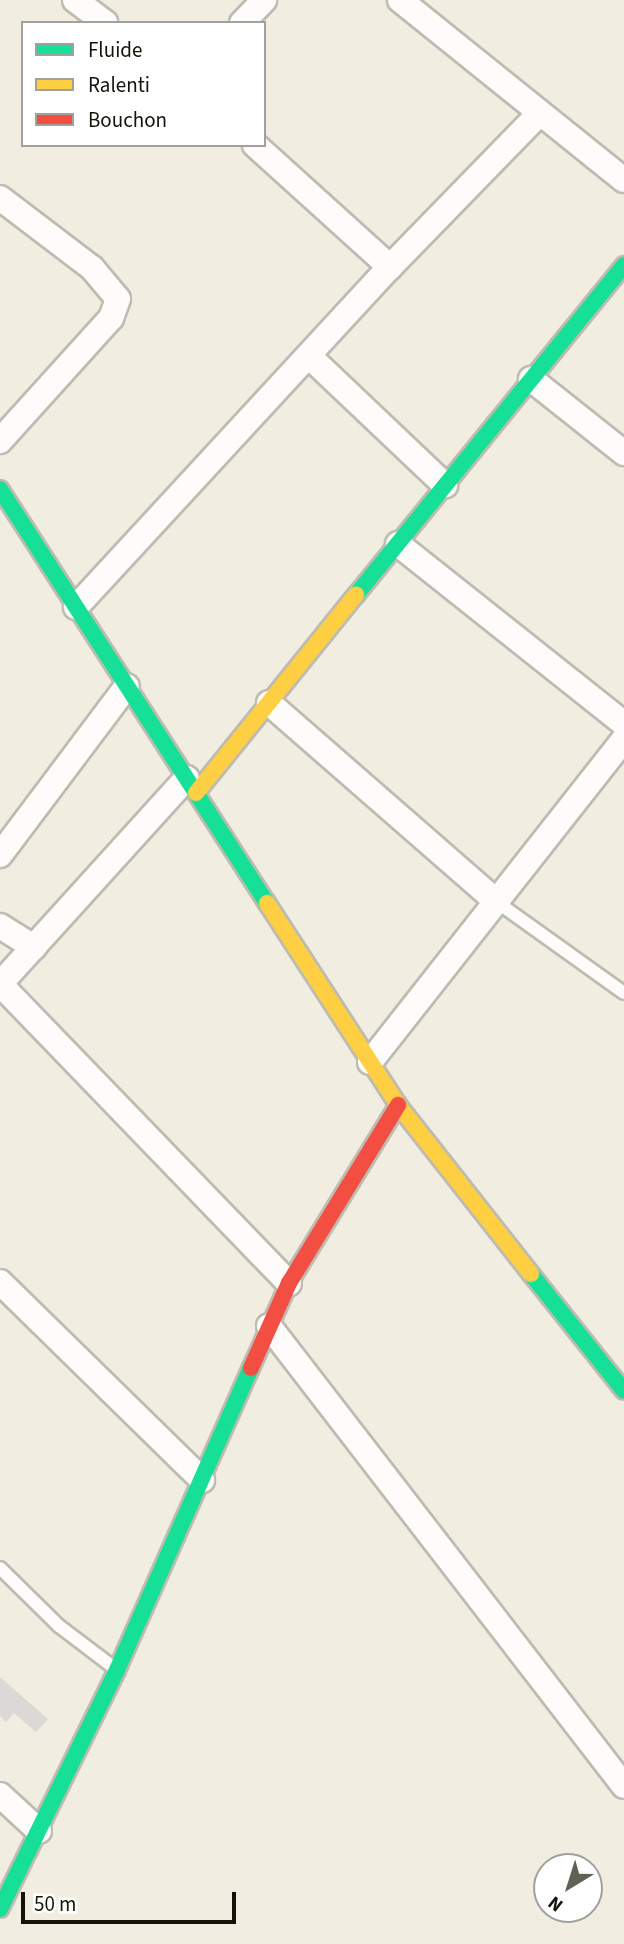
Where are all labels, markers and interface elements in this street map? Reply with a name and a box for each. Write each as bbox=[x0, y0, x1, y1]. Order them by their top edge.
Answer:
legend bbox=[21, 21, 266, 147]
text: Fluide bbox=[88, 35, 142, 65]
text: Ralenti bbox=[88, 70, 150, 100]
text: Bouchon bbox=[88, 105, 167, 135]
north arrow bbox=[533, 1853, 603, 1923]
scale bar bbox=[24, 1878, 240, 1922]
text: 50 m bbox=[34, 1889, 76, 1919]
text: N bbox=[543, 1889, 569, 1918]

